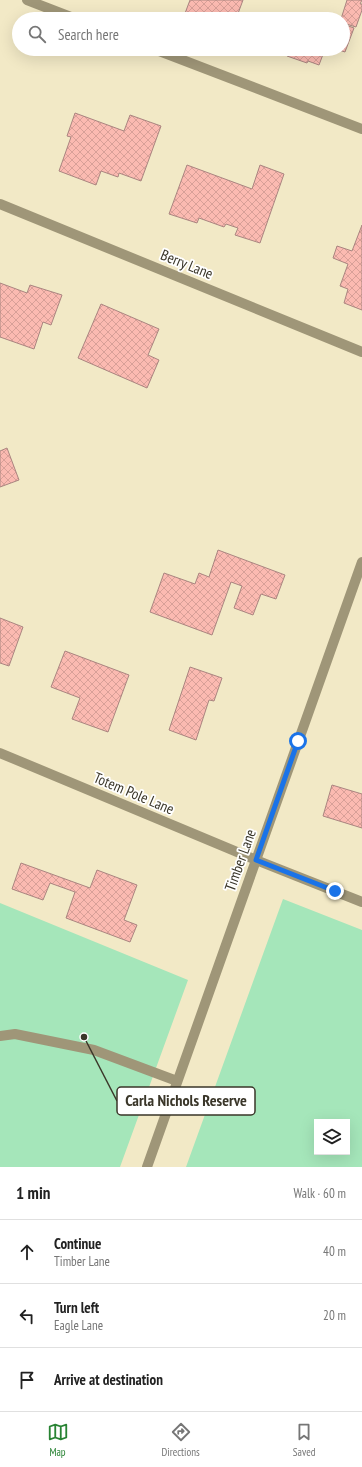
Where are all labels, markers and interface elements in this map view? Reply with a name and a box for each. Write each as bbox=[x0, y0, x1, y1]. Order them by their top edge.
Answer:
search box bbox=[12, 12, 350, 56]
icon: search bbox=[26, 23, 48, 45]
text: Search here bbox=[58, 25, 119, 44]
street label: Berry Lane bbox=[158, 245, 216, 283]
route start bbox=[289, 732, 307, 750]
street label: Totem Pole Lane bbox=[91, 768, 177, 818]
street label: Timber Lane bbox=[220, 826, 260, 894]
route end bbox=[326, 882, 344, 900]
callout: Carla Nichols Reserve bbox=[117, 1087, 255, 1115]
text: Carla Nichols Reserve bbox=[125, 1090, 247, 1110]
map controls bbox=[314, 1119, 350, 1155]
button: layers bbox=[314, 1119, 350, 1155]
text: 1 min bbox=[16, 1182, 50, 1204]
text: Walk · 60 m bbox=[294, 1185, 346, 1202]
text: Continue bbox=[54, 1234, 101, 1253]
icon: ahead bbox=[16, 1241, 38, 1263]
text: 40 m bbox=[323, 1243, 346, 1260]
text: Timber Lane bbox=[54, 1253, 110, 1270]
text: Turn left bbox=[54, 1298, 99, 1317]
icon: left bbox=[16, 1305, 38, 1327]
text: 20 m bbox=[323, 1307, 346, 1324]
text: Eagle Lane bbox=[54, 1317, 103, 1334]
icon: arrive bbox=[16, 1369, 38, 1391]
text: Arrive at destination bbox=[54, 1370, 163, 1389]
tab: Map bbox=[47, 1421, 69, 1459]
tab: Directions bbox=[162, 1421, 200, 1459]
tab: Saved bbox=[293, 1421, 315, 1459]

